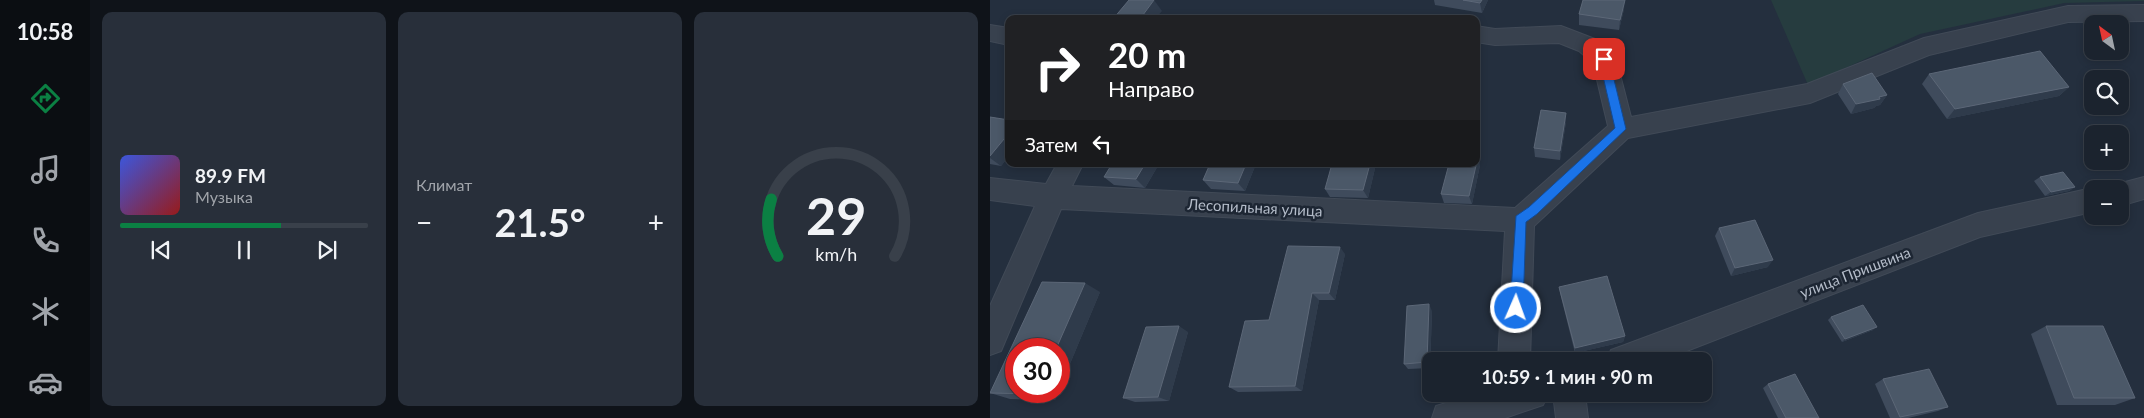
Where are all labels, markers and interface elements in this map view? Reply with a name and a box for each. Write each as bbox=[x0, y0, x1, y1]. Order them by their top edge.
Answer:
north arrow bbox=[2084, 15, 2129, 60]
map controls bbox=[2084, 15, 2129, 225]
text: 10:58 bbox=[17, 18, 73, 45]
text: 20 m bbox=[1108, 33, 1186, 75]
icon: right bbox=[1025, 35, 1090, 100]
pin bbox=[1583, 38, 1625, 80]
icon: arrive bbox=[1590, 45, 1618, 73]
button: search bbox=[2084, 70, 2129, 115]
text: Направо bbox=[1108, 75, 1194, 102]
icon: directions bbox=[28, 81, 63, 116]
button: + bbox=[2084, 125, 2129, 170]
icon: left bbox=[1088, 130, 1116, 158]
text: Затем bbox=[1025, 133, 1078, 156]
icon: music bbox=[28, 152, 63, 187]
text: 89.9 FM bbox=[195, 164, 266, 187]
text: Климат bbox=[416, 175, 472, 194]
button: − bbox=[2084, 180, 2129, 225]
text: 29 bbox=[806, 184, 866, 246]
text: Музыка bbox=[195, 187, 253, 206]
street label: Лесопильная улица bbox=[1186, 194, 1323, 220]
text: 21.5° bbox=[495, 199, 585, 245]
text: − bbox=[416, 205, 432, 239]
text: + bbox=[648, 205, 664, 239]
icon: phone bbox=[28, 223, 63, 258]
icon: previous bbox=[147, 236, 175, 264]
icon: pause bbox=[230, 236, 258, 264]
icon: next bbox=[313, 236, 341, 264]
text: km/h bbox=[815, 243, 857, 265]
street label: улица Пришвина bbox=[1797, 243, 1913, 301]
position arrow bbox=[1489, 281, 1541, 333]
icon: climate bbox=[28, 294, 63, 329]
speed limit sign: 30 bbox=[1005, 338, 1070, 403]
icon: car bbox=[28, 365, 63, 400]
text: 10:59 · 1 мин · 90 m bbox=[1481, 365, 1653, 388]

